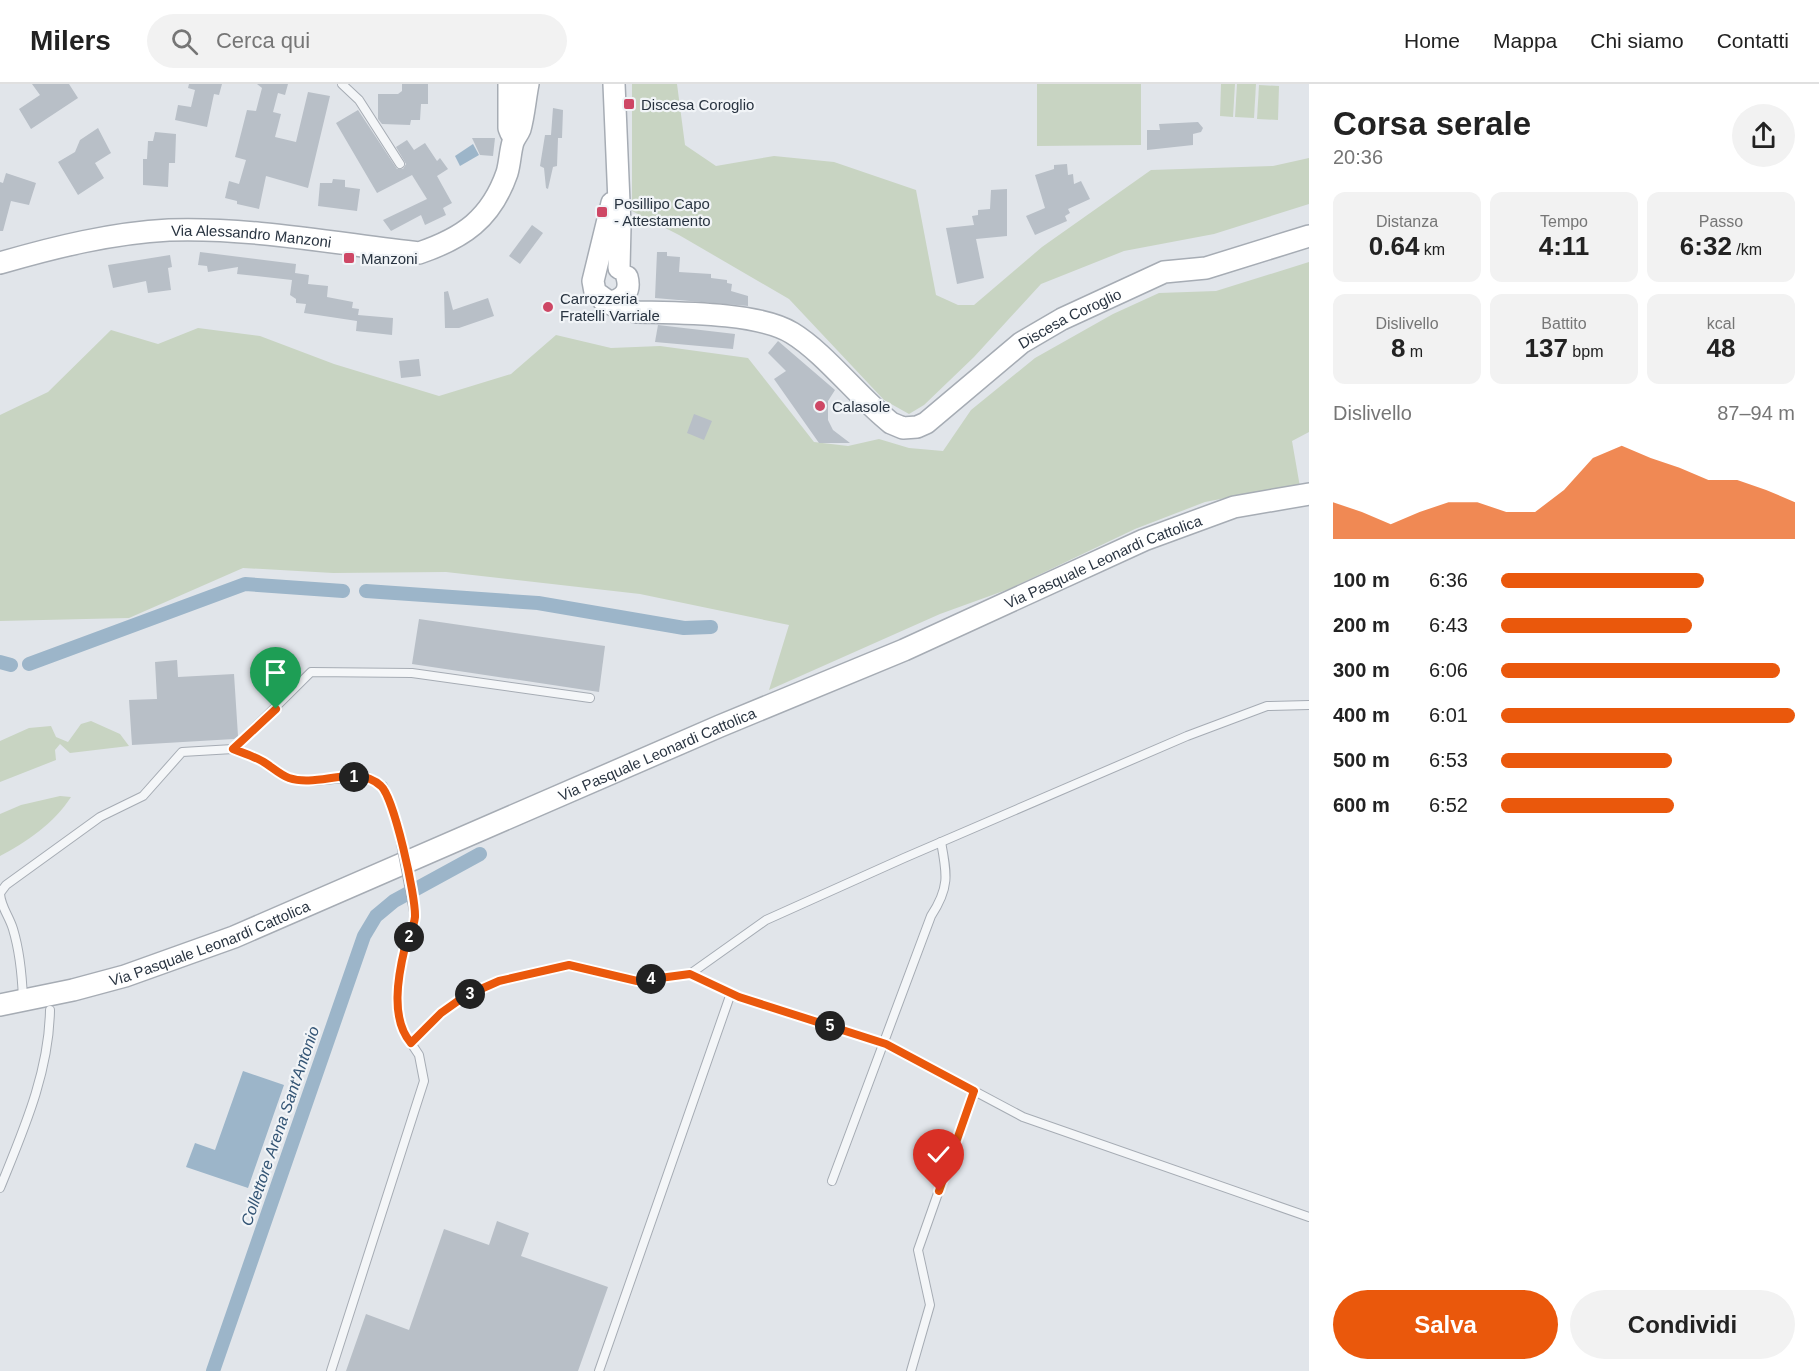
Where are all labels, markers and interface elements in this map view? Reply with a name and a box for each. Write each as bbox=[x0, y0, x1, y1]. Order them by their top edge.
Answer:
search box bbox=[147, 14, 567, 68]
text: Milers bbox=[30, 25, 111, 56]
icon: search bbox=[168, 25, 201, 58]
text: Cerca qui bbox=[216, 28, 310, 53]
text: Home bbox=[1404, 29, 1460, 52]
text: Mappa bbox=[1493, 29, 1557, 52]
text: Chi siamo bbox=[1590, 29, 1684, 52]
text: Contatti bbox=[1717, 29, 1789, 52]
place label: Discesa Coroglio bbox=[641, 96, 754, 113]
marker: Discesa Coroglio bbox=[622, 97, 636, 111]
button: share bbox=[1732, 104, 1795, 167]
text: Corsa serale bbox=[1333, 105, 1531, 142]
text: 20:36 bbox=[1333, 146, 1383, 168]
place label: Posillipo Capo - Attestamento bbox=[614, 195, 711, 229]
marker: Posillipo Capo - Attestamento bbox=[595, 205, 609, 219]
text: Distanza bbox=[1376, 213, 1438, 230]
text: Tempo bbox=[1540, 213, 1588, 230]
text: Passo bbox=[1699, 213, 1743, 230]
street label: Via Alessandro Manzoni bbox=[171, 221, 332, 250]
text: 0.64 bbox=[1369, 231, 1419, 261]
text: 4:11 bbox=[1539, 231, 1589, 261]
text: 6:32 bbox=[1680, 231, 1732, 261]
text: km bbox=[1419, 241, 1445, 258]
text: /km bbox=[1732, 241, 1762, 258]
place label: Manzoni bbox=[361, 250, 418, 267]
marker: Manzoni bbox=[342, 251, 356, 265]
street label: Discesa Coroglio bbox=[1015, 285, 1124, 351]
place label: Carrozzeria Fratelli Varriale bbox=[560, 290, 660, 324]
marker: Carrozzeria Fratelli Varriale bbox=[541, 300, 555, 314]
text: Dislivello bbox=[1375, 315, 1439, 332]
text: Battito bbox=[1541, 315, 1587, 332]
text: kcal bbox=[1707, 315, 1735, 332]
text: 8 bbox=[1391, 333, 1405, 363]
text: 137 bbox=[1525, 333, 1568, 363]
text: 48 bbox=[1707, 333, 1735, 363]
text: m bbox=[1405, 343, 1423, 360]
text: bpm bbox=[1568, 343, 1603, 360]
place label: Calasole bbox=[832, 398, 890, 415]
marker: Calasole bbox=[813, 399, 827, 413]
text: Dislivello bbox=[1333, 402, 1412, 424]
text: 87–94 m bbox=[1717, 402, 1795, 424]
street label: Via Pasquale Leonardi Cattolica bbox=[1002, 511, 1204, 611]
text: 100 m bbox=[1333, 569, 1390, 591]
text: 6:36 bbox=[1429, 569, 1468, 591]
text: 200 m bbox=[1333, 614, 1390, 636]
text: 6:43 bbox=[1429, 614, 1468, 636]
pin bbox=[250, 647, 301, 709]
icon: arrive bbox=[259, 656, 292, 689]
text: 300 m bbox=[1333, 659, 1390, 681]
text: 6:06 bbox=[1429, 659, 1468, 681]
street label: Via Pasquale Leonardi Cattolica bbox=[556, 704, 759, 804]
text: 400 m bbox=[1333, 704, 1390, 726]
text: 6:01 bbox=[1429, 704, 1468, 726]
text: 500 m bbox=[1333, 749, 1390, 771]
text: 6:53 bbox=[1429, 749, 1468, 771]
pin: 1 bbox=[339, 762, 369, 792]
text: 1 bbox=[350, 768, 358, 785]
text: 600 m bbox=[1333, 794, 1390, 816]
text: 6:52 bbox=[1429, 794, 1468, 816]
street label: Via Pasquale Leonardi Cattolica bbox=[107, 896, 313, 988]
pin: 2 bbox=[394, 922, 424, 952]
text: 2 bbox=[405, 928, 413, 945]
pin: 4 bbox=[636, 964, 666, 994]
text: 4 bbox=[647, 970, 655, 987]
pin: 3 bbox=[455, 979, 485, 1009]
text: 3 bbox=[466, 985, 474, 1002]
pin: 5 bbox=[815, 1011, 845, 1041]
text: 5 bbox=[826, 1017, 834, 1034]
water label: Collettore Arena Sant'Antonio bbox=[238, 1024, 322, 1228]
pin bbox=[913, 1129, 964, 1191]
icon: check bbox=[922, 1138, 955, 1171]
button: Salva bbox=[1333, 1290, 1558, 1359]
button: Condividi bbox=[1570, 1290, 1795, 1359]

